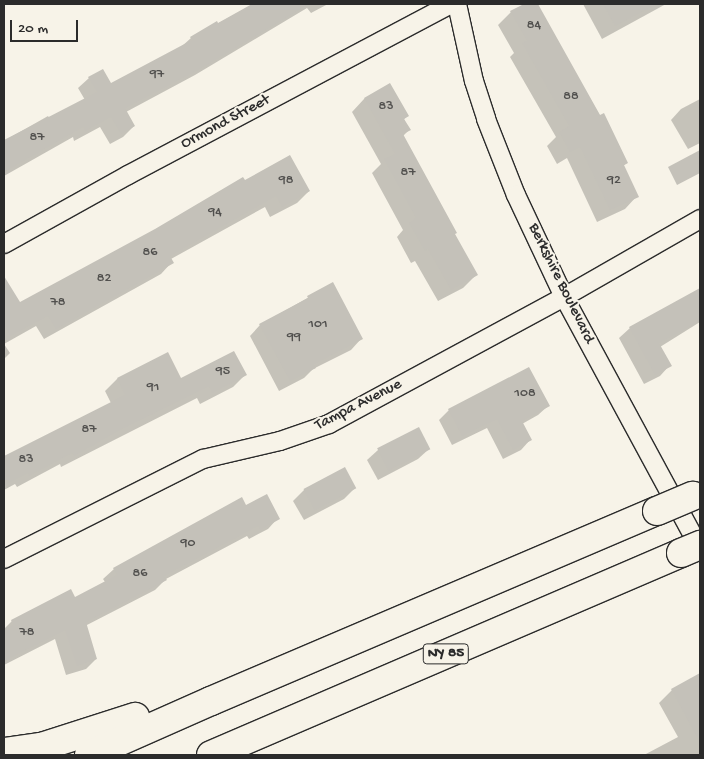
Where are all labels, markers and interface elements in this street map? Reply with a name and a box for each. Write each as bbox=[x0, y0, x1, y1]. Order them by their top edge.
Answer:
scale bar bbox=[12, 10, 80, 42]
house number: 84 bbox=[527, 18, 541, 34]
text: 20 m bbox=[18, 20, 48, 38]
house number: 97 bbox=[150, 67, 164, 83]
house number: 88 bbox=[563, 89, 579, 105]
street label: Ormond Street bbox=[178, 91, 274, 155]
house number: 83 bbox=[379, 99, 393, 115]
house number: 87 bbox=[30, 130, 44, 146]
house number: 87 bbox=[401, 165, 415, 181]
house number: 98 bbox=[279, 173, 293, 189]
house number: 92 bbox=[607, 173, 621, 189]
house number: 94 bbox=[208, 205, 222, 221]
street label: Berkshire Boulevard bbox=[523, 221, 597, 347]
house number: 86 bbox=[143, 245, 157, 261]
house number: 82 bbox=[97, 271, 111, 287]
house number: 78 bbox=[51, 295, 65, 311]
house number: 101 bbox=[308, 317, 328, 333]
house number: 99 bbox=[287, 330, 301, 346]
house number: 95 bbox=[216, 364, 230, 380]
street label: Tampa Avenue bbox=[312, 376, 406, 436]
house number: 91 bbox=[147, 380, 159, 396]
house number: 108 bbox=[514, 386, 536, 402]
house number: 87 bbox=[82, 422, 96, 438]
house number: 83 bbox=[19, 452, 33, 468]
house number: 90 bbox=[181, 536, 195, 552]
house number: 86 bbox=[133, 566, 147, 582]
house number: 78 bbox=[20, 625, 34, 641]
road number: NY 85 bbox=[422, 642, 470, 666]

